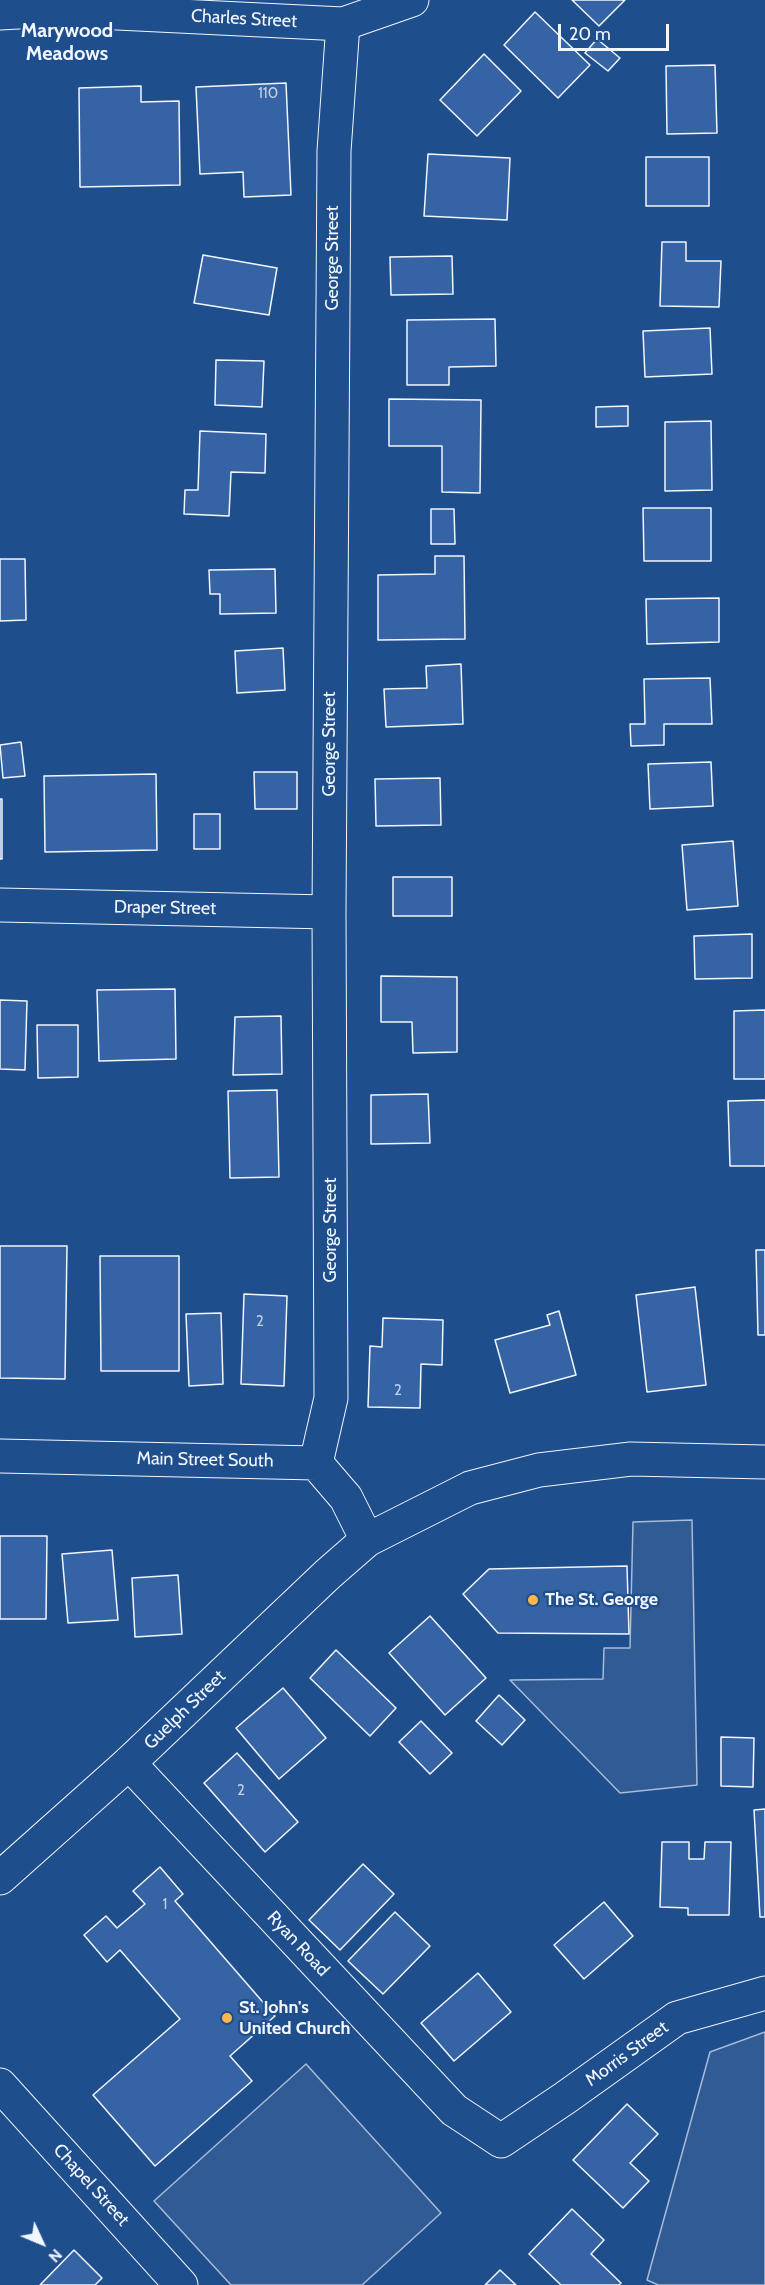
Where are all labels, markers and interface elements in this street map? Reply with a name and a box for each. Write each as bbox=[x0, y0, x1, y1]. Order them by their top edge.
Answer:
street label: Charles Street bbox=[190, 5, 298, 33]
scale bar bbox=[561, 12, 672, 50]
district label: Marywood Meadows bbox=[21, 19, 113, 66]
text: 20 m bbox=[569, 23, 611, 45]
house number: 110 bbox=[258, 85, 278, 103]
street label: George Street bbox=[322, 205, 344, 311]
street label: George Street bbox=[319, 691, 341, 797]
street label: Draper Street bbox=[114, 896, 216, 920]
street label: George Street bbox=[320, 1177, 342, 1283]
house number: 2 bbox=[256, 1313, 264, 1331]
house number: 2 bbox=[394, 1382, 402, 1400]
street label: Main Street South bbox=[136, 1448, 274, 1472]
place label: The St. George bbox=[545, 1589, 658, 1611]
marker: The St. George bbox=[526, 1593, 540, 1607]
street label: Guelph Street bbox=[140, 1666, 230, 1754]
house number: 2 bbox=[237, 1782, 245, 1800]
house number: 1 bbox=[163, 1896, 167, 1914]
street label: Ryan Road bbox=[262, 1907, 334, 1981]
place label: St. John's United Church bbox=[239, 1997, 350, 2040]
marker: St. John's United Church bbox=[220, 2011, 234, 2025]
street label: Morris Street bbox=[581, 2017, 673, 2091]
street label: Chapel Street bbox=[48, 2139, 134, 2231]
north arrow bbox=[12, 2213, 72, 2273]
text: N bbox=[45, 2245, 66, 2267]

